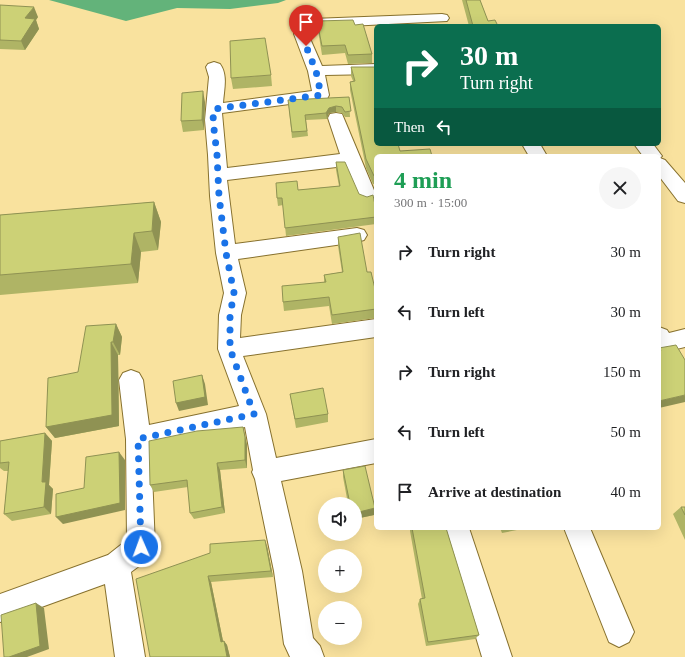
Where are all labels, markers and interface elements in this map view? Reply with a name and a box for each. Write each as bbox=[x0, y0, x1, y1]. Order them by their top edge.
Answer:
pin bbox=[289, 5, 323, 46]
icon: arrive bbox=[295, 11, 317, 33]
icon: right bbox=[394, 40, 446, 92]
text: 30 m bbox=[460, 40, 518, 71]
text: Turn right bbox=[460, 73, 533, 93]
icon: left bbox=[433, 116, 455, 138]
text: Then bbox=[394, 119, 425, 135]
text: 4 min bbox=[394, 167, 452, 193]
button: close bbox=[599, 167, 641, 209]
text: 300 m · 15:00 bbox=[394, 195, 467, 210]
icon: right bbox=[394, 241, 416, 263]
text: Turn right bbox=[428, 244, 495, 260]
text: 30 m bbox=[611, 244, 641, 260]
icon: left bbox=[394, 301, 416, 323]
text: Turn left bbox=[428, 304, 485, 320]
text: 30 m bbox=[611, 304, 641, 320]
icon: right bbox=[394, 361, 416, 383]
text: Turn right bbox=[428, 364, 495, 380]
text: 150 m bbox=[603, 364, 641, 380]
icon: left bbox=[394, 421, 416, 443]
text: Turn left bbox=[428, 424, 485, 440]
text: 50 m bbox=[611, 424, 641, 440]
icon: arrive bbox=[394, 481, 416, 503]
text: Arrive at destination bbox=[428, 484, 561, 500]
text: 40 m bbox=[611, 484, 641, 500]
map controls bbox=[318, 497, 362, 645]
button: sound bbox=[318, 497, 362, 541]
position arrow bbox=[120, 526, 162, 568]
button: + bbox=[318, 549, 362, 593]
button: − bbox=[318, 601, 362, 645]

